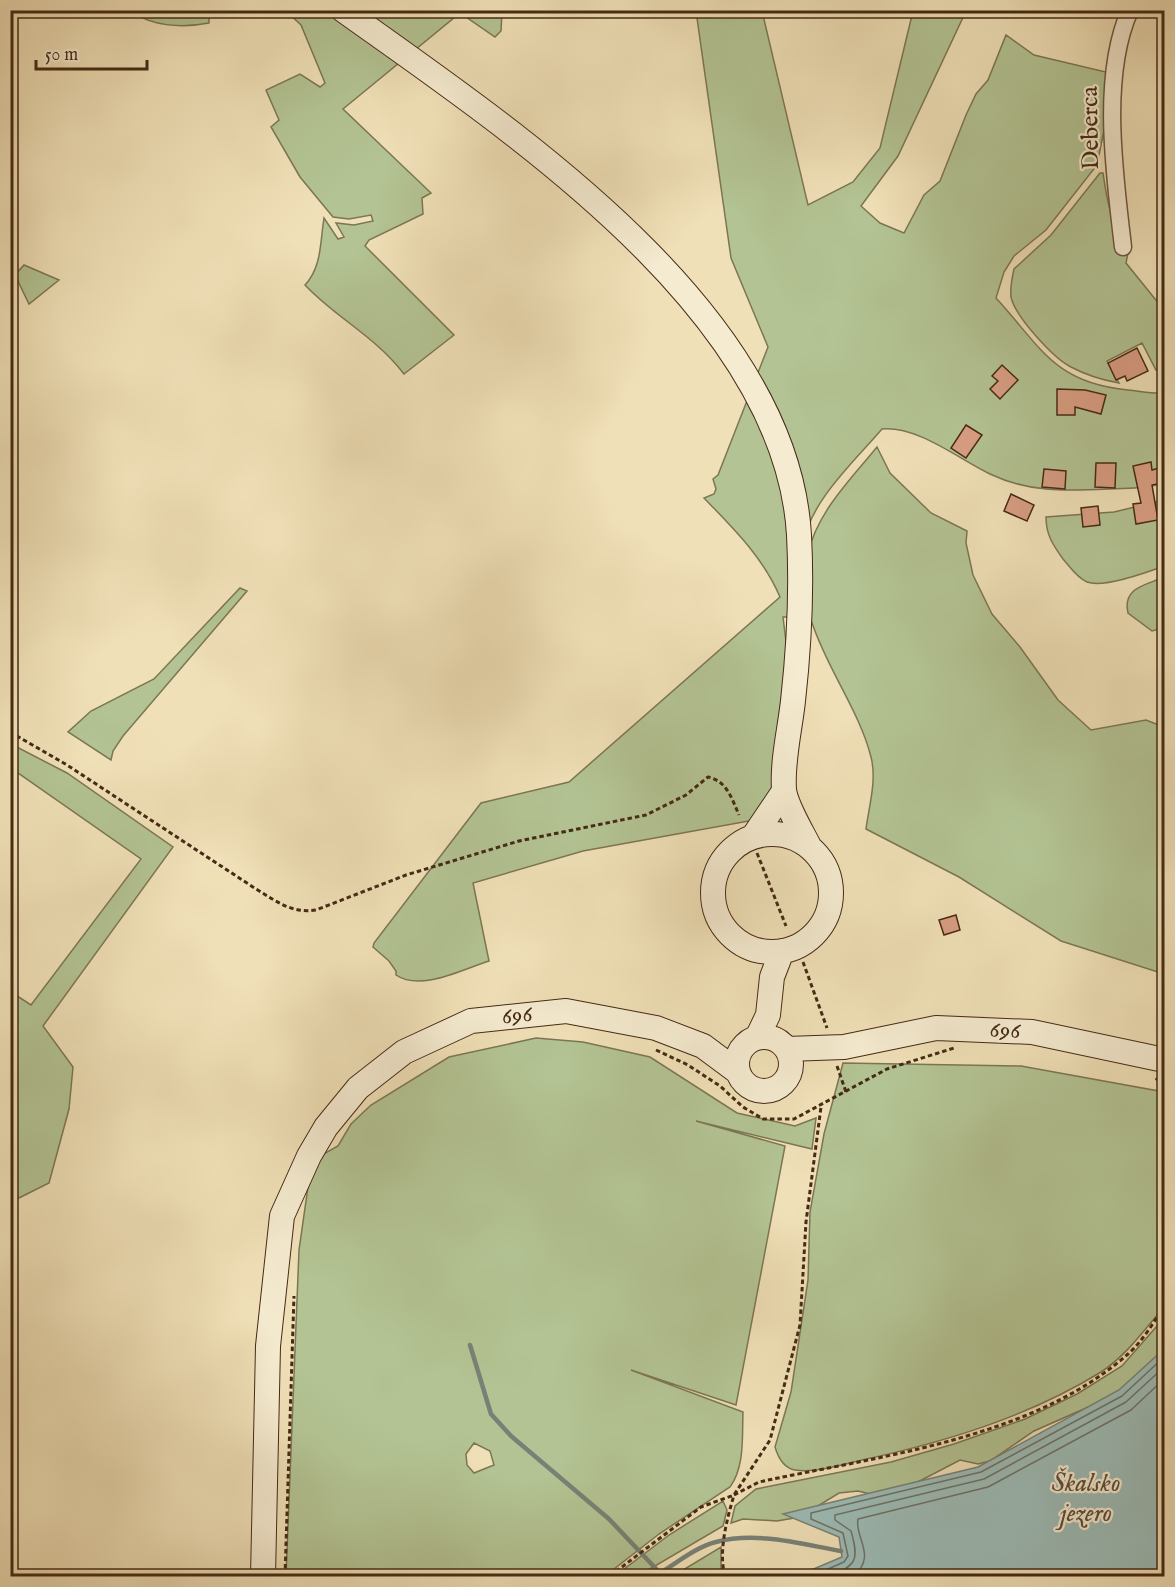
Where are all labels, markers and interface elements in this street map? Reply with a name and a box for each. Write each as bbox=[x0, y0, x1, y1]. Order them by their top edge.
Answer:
scale bar bbox=[36, 33, 147, 71]
text: 50 m bbox=[45, 44, 78, 67]
street label: Deberca bbox=[1075, 85, 1107, 170]
street label: 696 bbox=[500, 999, 535, 1033]
street label: 696 bbox=[989, 1015, 1022, 1047]
water label: Škalsko jezero bbox=[1052, 1467, 1120, 1530]

